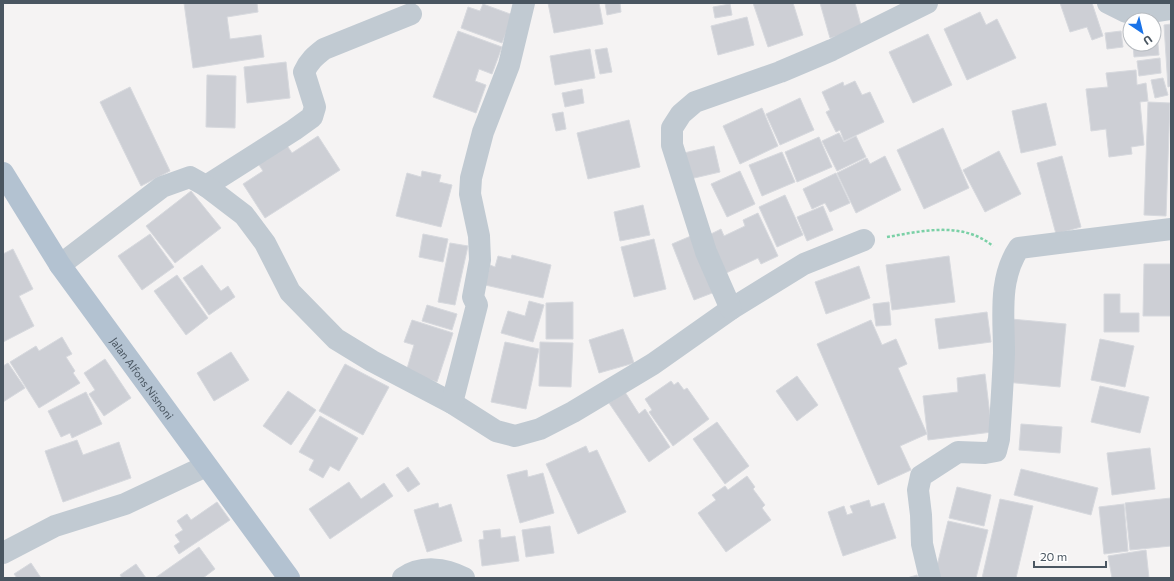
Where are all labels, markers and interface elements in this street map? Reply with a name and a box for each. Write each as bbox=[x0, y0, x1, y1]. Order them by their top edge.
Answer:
north arrow bbox=[1122, 12, 1162, 52]
text: U bbox=[1141, 33, 1155, 48]
street label: Jalan Alfons Nisnoni bbox=[107, 334, 177, 422]
scale bar bbox=[1034, 543, 1106, 569]
text: 20 m bbox=[1040, 549, 1067, 563]

